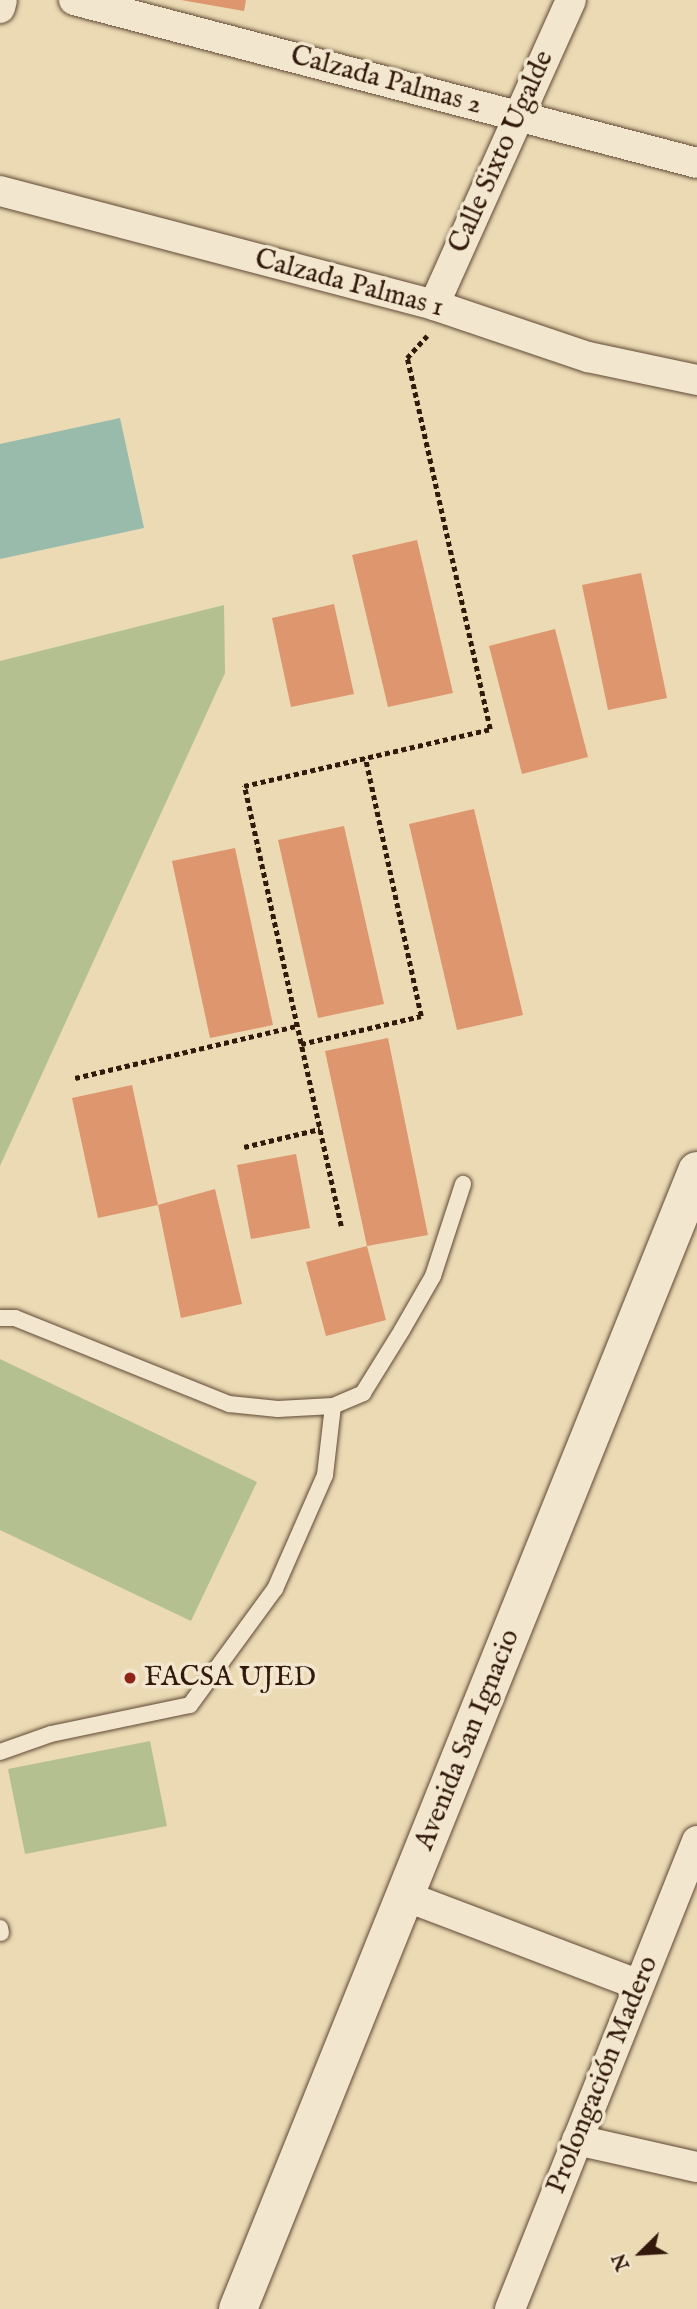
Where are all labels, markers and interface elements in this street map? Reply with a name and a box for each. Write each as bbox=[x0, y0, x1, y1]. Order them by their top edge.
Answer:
street label: Calzada Palmas 2 bbox=[287, 39, 485, 123]
street label: Calle Sixto Ugalde bbox=[442, 46, 562, 258]
street label: Calzada Palmas 1 bbox=[251, 243, 447, 325]
street label: Avenida San Ignacio bbox=[408, 1625, 528, 1855]
place label: FACSA UJED bbox=[144, 1661, 316, 1695]
marker: FACSA UJED bbox=[122, 1670, 138, 1686]
street label: Prolongación Madero bbox=[540, 1951, 666, 2199]
north arrow bbox=[606, 2218, 676, 2288]
text: N bbox=[608, 2249, 636, 2274]

